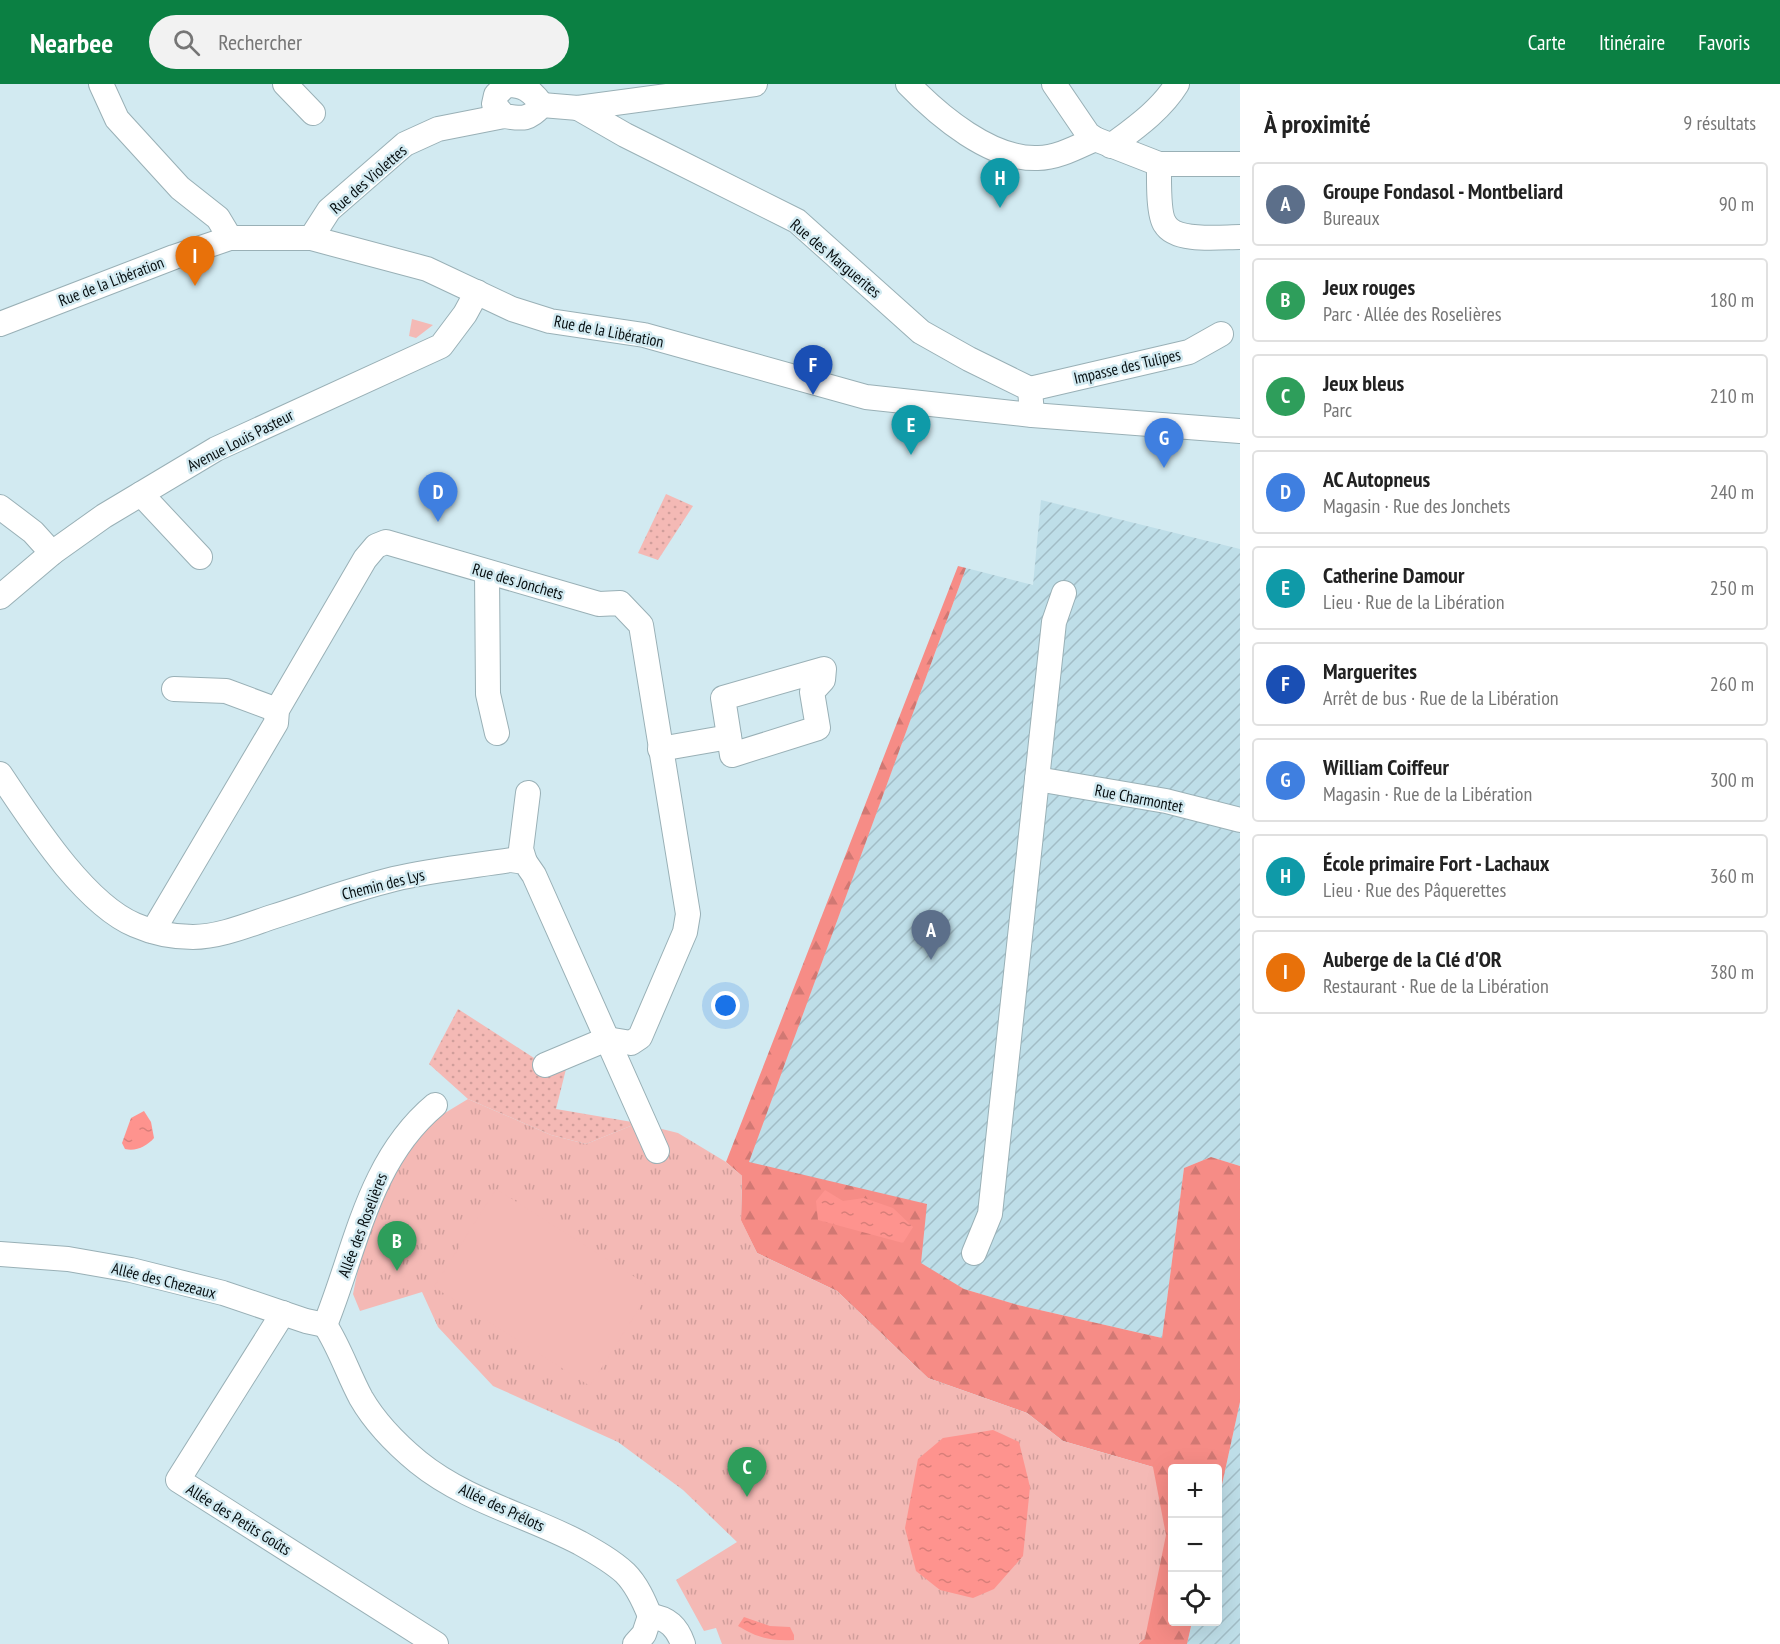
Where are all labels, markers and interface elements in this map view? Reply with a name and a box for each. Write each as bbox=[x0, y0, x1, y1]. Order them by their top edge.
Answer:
search box bbox=[149, 15, 569, 69]
text: Nearbee bbox=[30, 24, 113, 61]
icon: search bbox=[170, 26, 203, 59]
text: Rechercher bbox=[218, 28, 302, 56]
text: Carte bbox=[1528, 29, 1566, 56]
text: Itinéraire bbox=[1599, 29, 1665, 56]
text: Favoris bbox=[1698, 29, 1750, 56]
text: À proximité bbox=[1264, 107, 1371, 140]
text: 9 résultats bbox=[1683, 110, 1756, 136]
street label: Rue des Violettes bbox=[325, 140, 411, 218]
pin: H bbox=[980, 158, 1020, 208]
text: Groupe Fondasol - Montbeliard bbox=[1323, 177, 1563, 205]
text: A bbox=[1280, 191, 1291, 217]
text: 90 m bbox=[1719, 191, 1754, 217]
text: Bureaux bbox=[1323, 205, 1380, 231]
street label: Rue des Marguerites bbox=[786, 214, 886, 302]
pin: I bbox=[176, 236, 214, 286]
street label: Rue de la Libération bbox=[55, 252, 167, 310]
text: Jeux rouges bbox=[1323, 273, 1415, 301]
text: B bbox=[1281, 287, 1290, 313]
text: 180 m bbox=[1710, 287, 1754, 313]
text: Parc · Allée des Roselières bbox=[1323, 301, 1501, 327]
street label: Rue de la Libération bbox=[552, 311, 666, 351]
street label: Impasse des Tulipes bbox=[1072, 344, 1182, 388]
pin: F bbox=[794, 346, 832, 395]
text: Jeux bleus bbox=[1323, 369, 1404, 397]
text: C bbox=[1281, 383, 1290, 409]
text: 210 m bbox=[1710, 383, 1754, 409]
text: Parc bbox=[1323, 397, 1352, 423]
street label: Avenue Louis Pasteur bbox=[183, 404, 297, 475]
pin: E bbox=[892, 406, 930, 455]
pin: G bbox=[1144, 418, 1184, 468]
text: AC Autopneus bbox=[1323, 465, 1430, 493]
pin: D bbox=[418, 472, 458, 522]
text: D bbox=[1280, 479, 1291, 505]
text: 240 m bbox=[1710, 479, 1754, 505]
text: Magasin · Rue des Jonchets bbox=[1323, 493, 1510, 519]
street label: Rue des Jonchets bbox=[470, 558, 566, 604]
text: Catherine Damour bbox=[1323, 561, 1464, 589]
text: E bbox=[1281, 575, 1290, 601]
text: 250 m bbox=[1710, 575, 1754, 601]
text: Lieu · Rue de la Libération bbox=[1323, 589, 1504, 615]
text: Marguerites bbox=[1323, 657, 1417, 685]
text: F bbox=[1281, 671, 1290, 697]
text: 260 m bbox=[1710, 671, 1754, 697]
text: Arrêt de bus · Rue de la Libération bbox=[1323, 685, 1559, 711]
text: William Coiffeur bbox=[1323, 753, 1449, 781]
text: G bbox=[1280, 767, 1291, 793]
text: 300 m bbox=[1710, 767, 1754, 793]
street label: Rue Charmontet bbox=[1093, 780, 1185, 816]
text: Magasin · Rue de la Libération bbox=[1323, 781, 1532, 807]
text: École primaire Fort - Lachaux bbox=[1323, 849, 1549, 877]
text: H bbox=[1280, 863, 1291, 889]
text: 360 m bbox=[1710, 863, 1754, 889]
street label: Chemin des Lys bbox=[340, 864, 426, 904]
text: Lieu · Rue des Pâquerettes bbox=[1323, 877, 1506, 903]
pin: A bbox=[912, 910, 950, 960]
text: Auberge de la Clé d'OR bbox=[1323, 945, 1502, 973]
text: I bbox=[1283, 959, 1288, 985]
text: 380 m bbox=[1710, 959, 1754, 985]
text: Restaurant · Rue de la Libération bbox=[1323, 973, 1549, 999]
your location bbox=[711, 991, 740, 1020]
street label: Allée des Roselières bbox=[333, 1170, 391, 1280]
pin: B bbox=[378, 1222, 416, 1271]
street label: Allée des Chezeaux bbox=[110, 1257, 219, 1303]
pin: C bbox=[728, 1448, 766, 1497]
map controls bbox=[1168, 1464, 1222, 1626]
button: + bbox=[1168, 1464, 1222, 1518]
street label: Allée des Prélots bbox=[456, 1478, 548, 1536]
street label: Allée des Petits Goûts bbox=[183, 1479, 295, 1559]
button: − bbox=[1168, 1518, 1222, 1572]
button: locate bbox=[1168, 1572, 1222, 1626]

